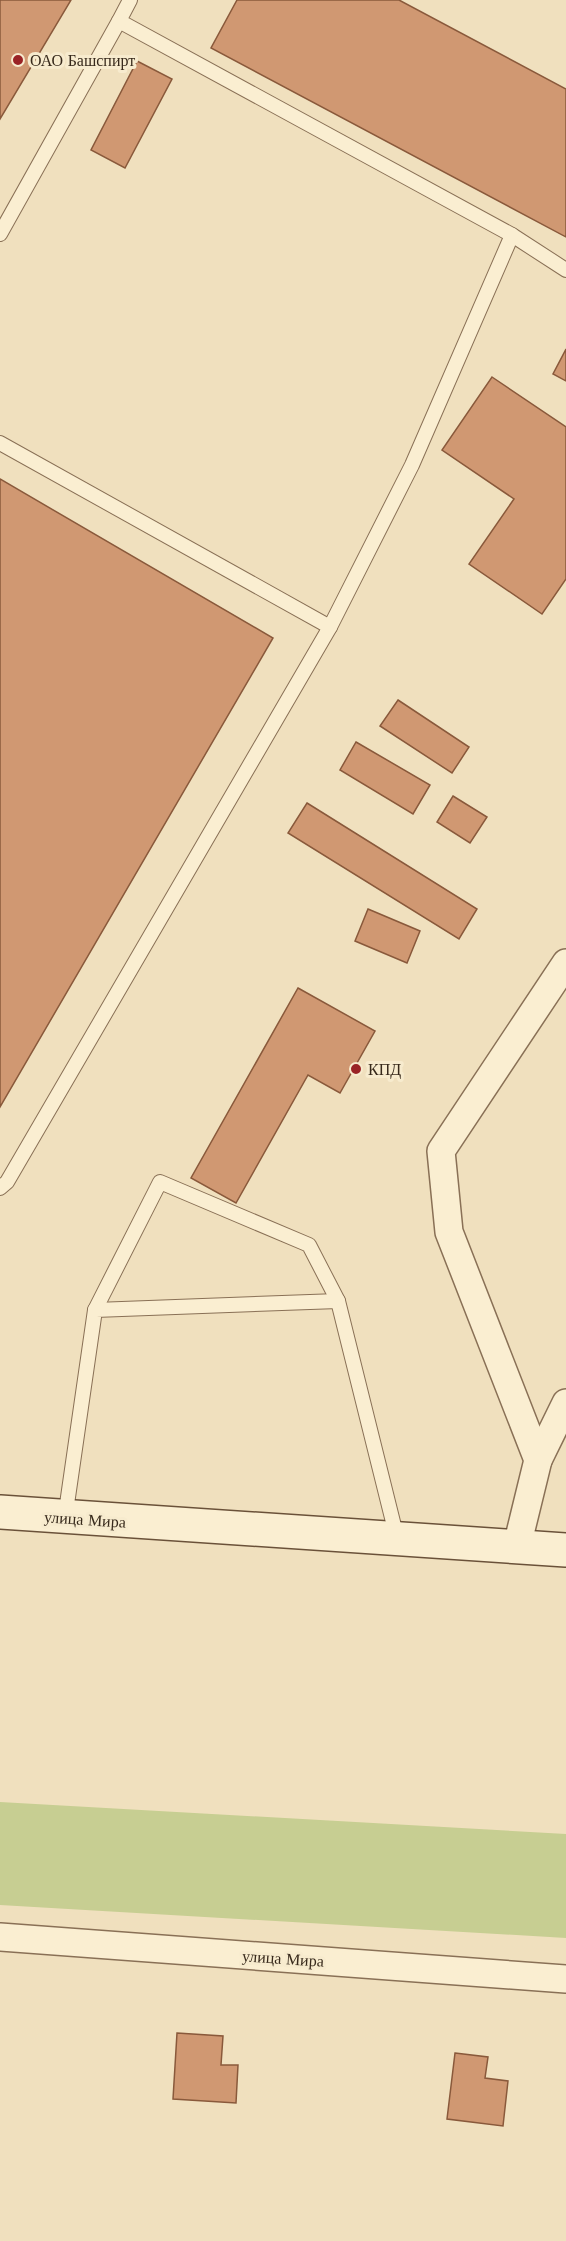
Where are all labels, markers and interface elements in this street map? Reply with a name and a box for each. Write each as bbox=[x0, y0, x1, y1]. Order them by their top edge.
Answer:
place label: ОАО Башспирт bbox=[30, 50, 135, 70]
marker: ОАО Башспирт bbox=[11, 53, 25, 67]
place label: КПД bbox=[368, 1059, 401, 1079]
marker: КПД bbox=[349, 1062, 363, 1076]
street label: улица Мира bbox=[43, 1506, 127, 1532]
street label: улица Мира bbox=[241, 1945, 325, 1971]

